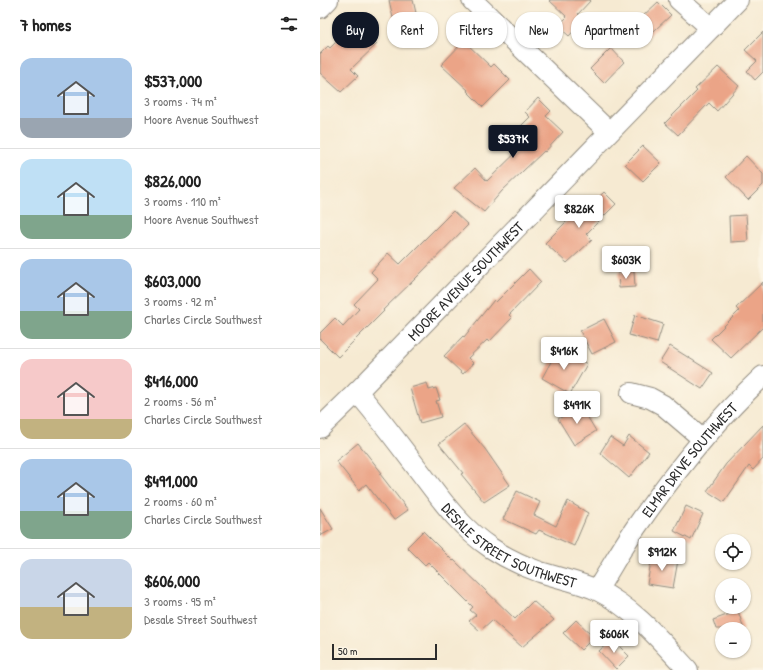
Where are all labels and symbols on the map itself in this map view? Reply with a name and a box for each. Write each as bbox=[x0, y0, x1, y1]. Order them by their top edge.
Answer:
pin: $537K bbox=[485, 125, 541, 159]
pin: $826K bbox=[551, 195, 607, 229]
street label: MOORE AVENUE SOUTHWEST bbox=[402, 216, 529, 345]
pin: $603K bbox=[598, 246, 654, 280]
pin: $416K bbox=[536, 337, 592, 371]
pin: $491K bbox=[549, 391, 605, 425]
street label: ELMAR DRIVE SOUTHWEST bbox=[636, 397, 742, 521]
street label: DESALE STREET SOUTHWEST bbox=[437, 498, 580, 593]
pin: $912K bbox=[634, 538, 690, 572]
pin: $606K bbox=[586, 620, 642, 654]
scale bar bbox=[332, 642, 437, 661]

